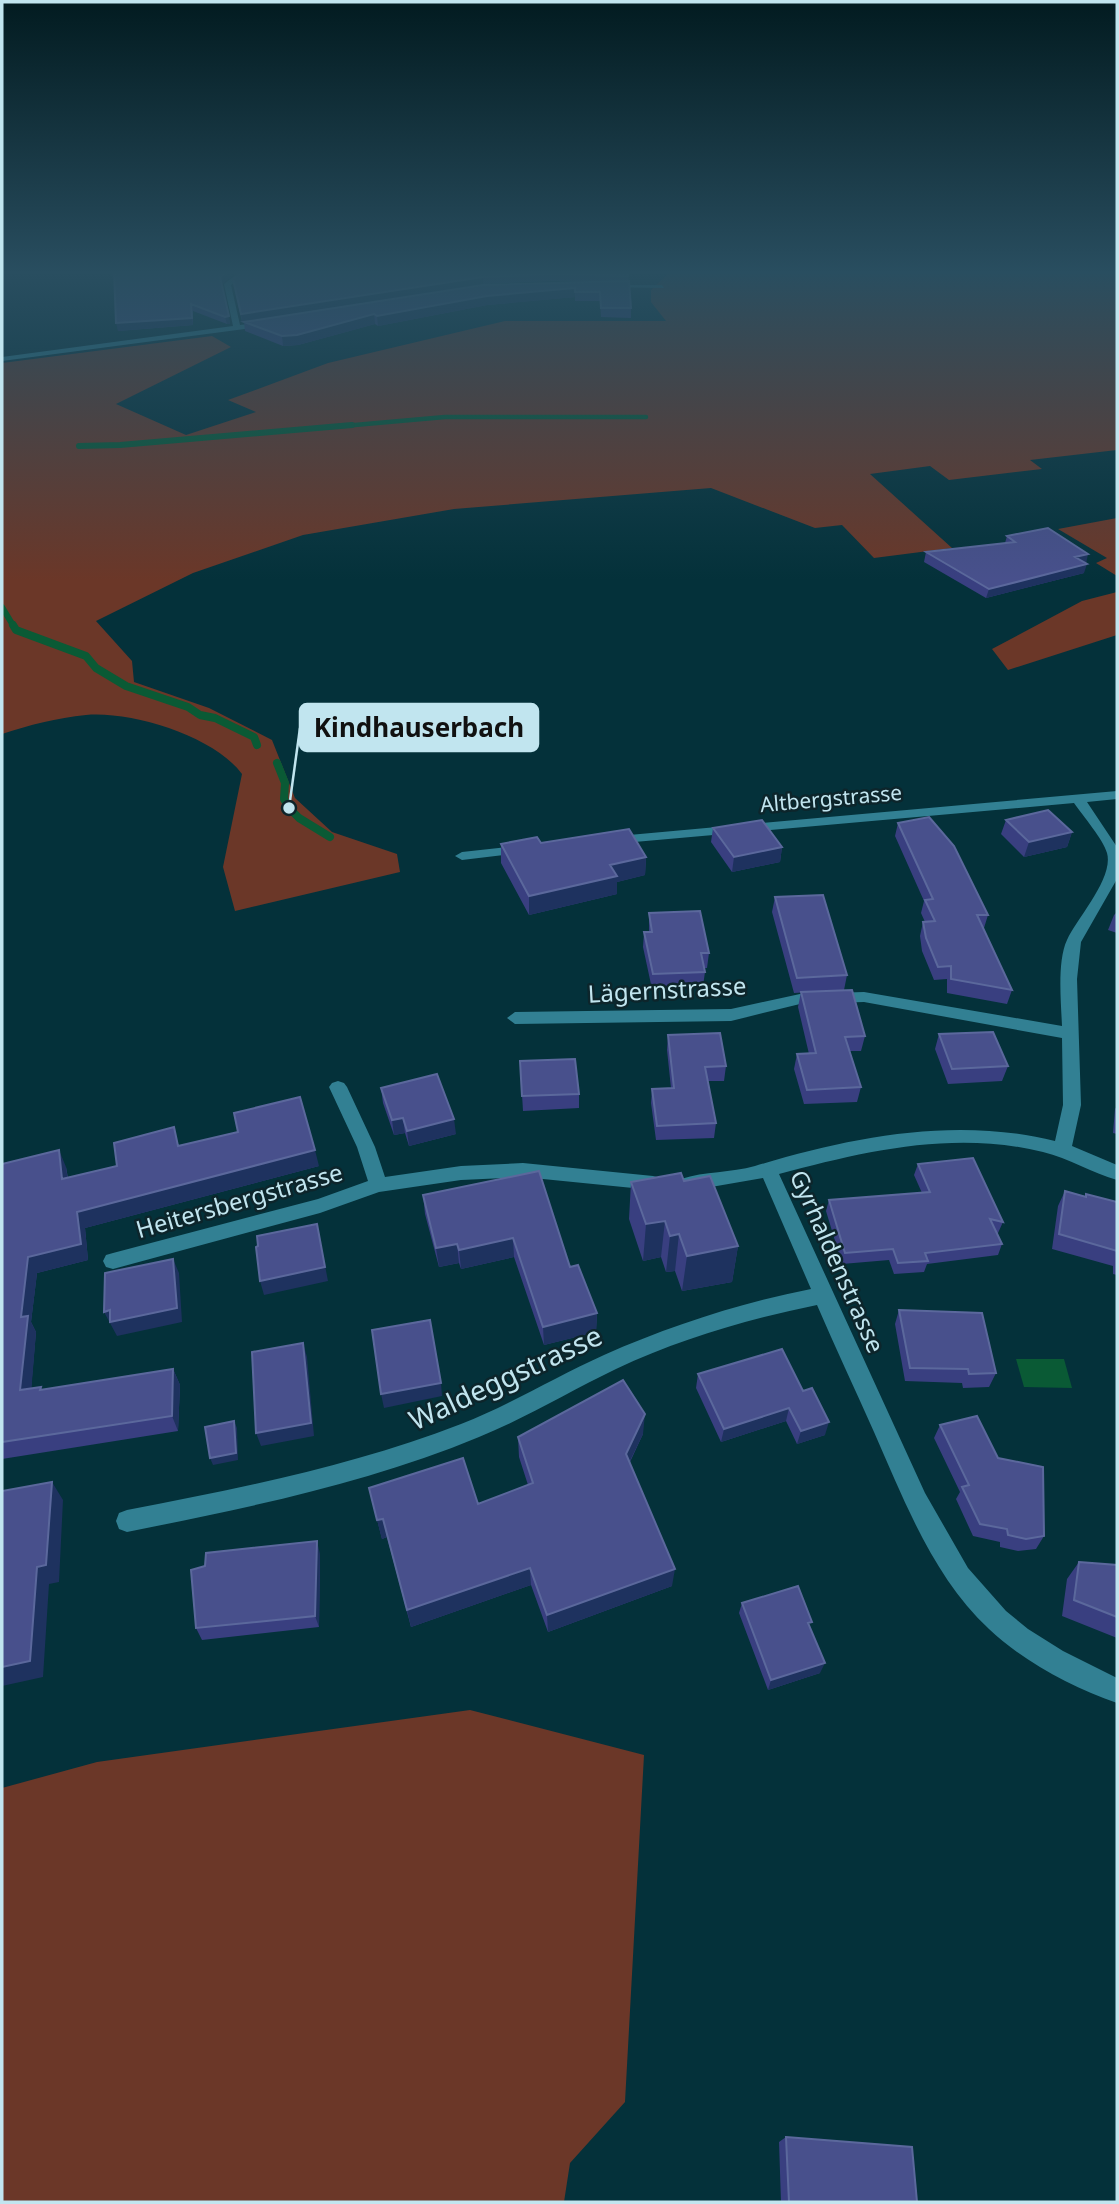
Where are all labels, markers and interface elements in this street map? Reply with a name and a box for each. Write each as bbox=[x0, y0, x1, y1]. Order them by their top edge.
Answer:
callout: Kindhauserbach bbox=[300, 704, 538, 751]
text: Kindhauserbach bbox=[314, 709, 524, 745]
street label: Altbergstrasse bbox=[759, 778, 903, 818]
street label: Lägernstrasse bbox=[587, 968, 747, 1010]
street label: Heitersbergstrasse bbox=[132, 1155, 346, 1245]
street label: Gyrhaldenstrasse bbox=[783, 1164, 893, 1358]
street label: Waldeggstrasse bbox=[402, 1316, 608, 1438]

